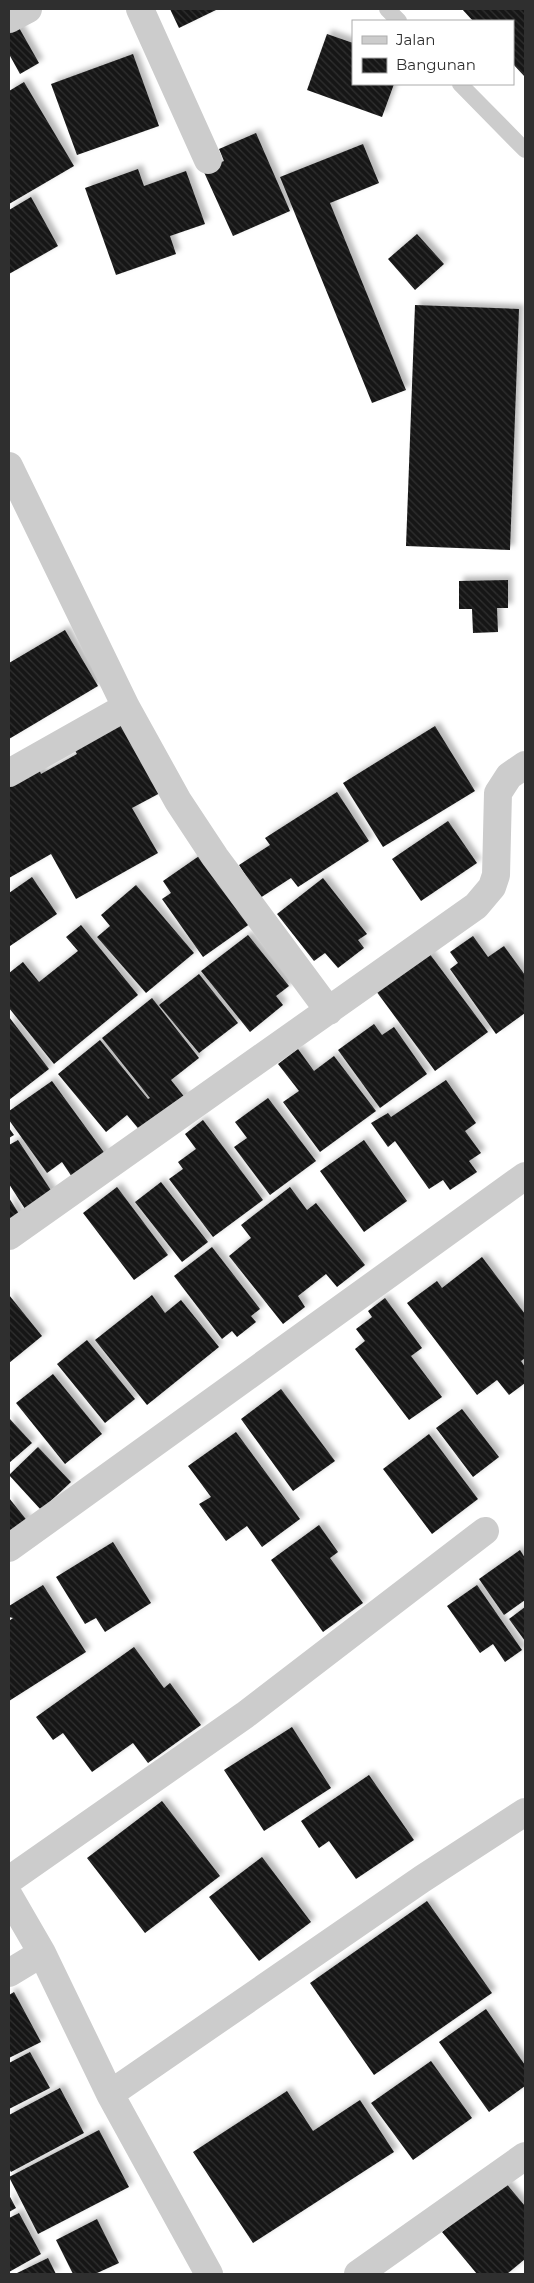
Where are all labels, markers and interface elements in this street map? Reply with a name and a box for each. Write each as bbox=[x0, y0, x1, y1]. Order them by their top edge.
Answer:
legend bbox=[352, 20, 514, 85]
text: Jalan bbox=[395, 30, 435, 49]
text: Bangunan bbox=[396, 55, 476, 74]

